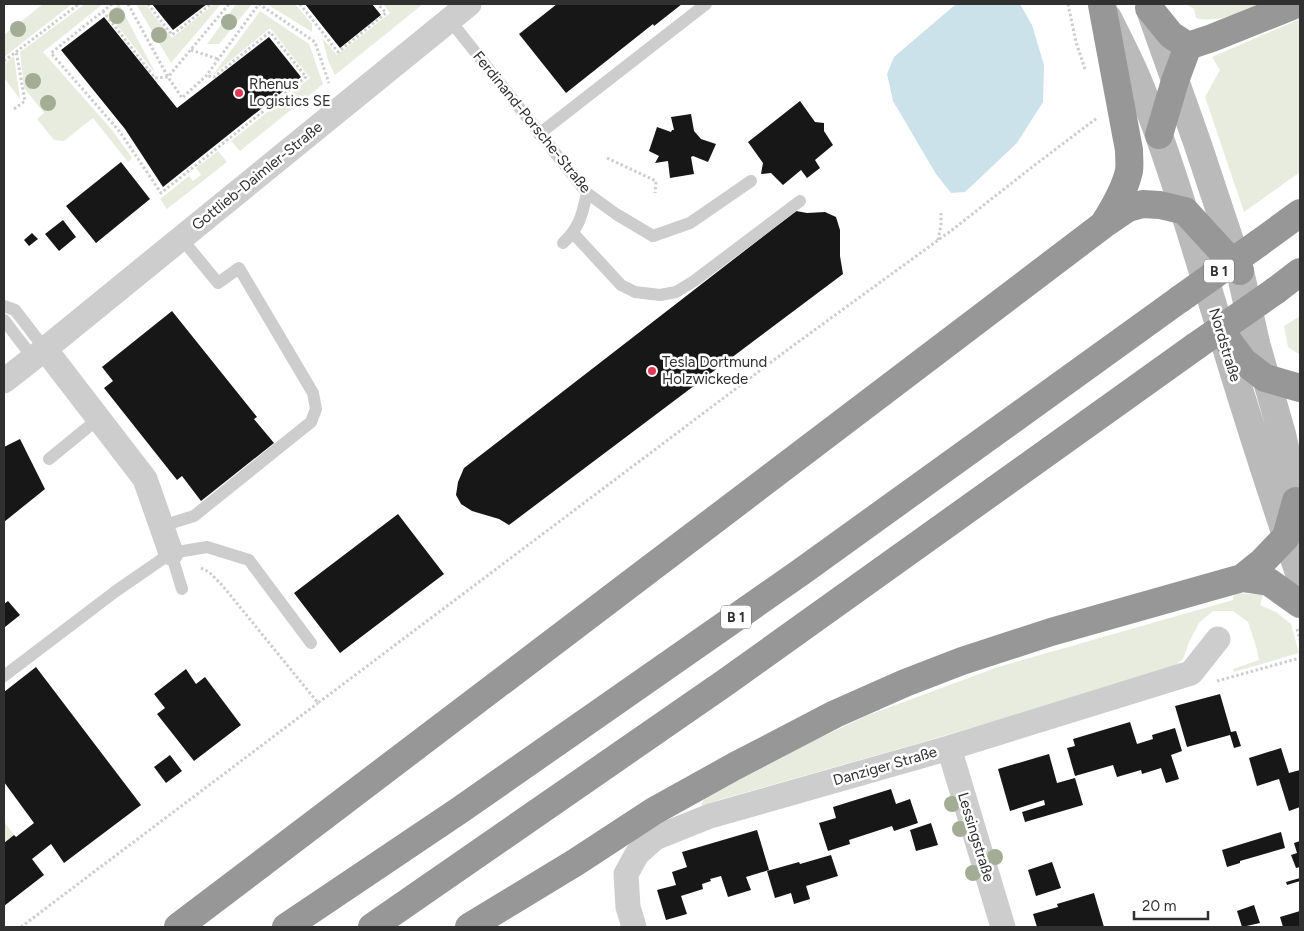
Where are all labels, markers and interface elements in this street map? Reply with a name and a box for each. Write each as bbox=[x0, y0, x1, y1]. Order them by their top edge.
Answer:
street label: Ferdinand-Porsche-Straße bbox=[469, 47, 595, 197]
place label: Rhenus Logistics SE bbox=[249, 75, 331, 110]
marker: Rhenus Logistics SE bbox=[233, 87, 245, 99]
street label: Gottlieb-Daimler-Straße bbox=[188, 118, 326, 234]
road number: B 1 bbox=[1204, 260, 1234, 282]
street label: Nordstraße bbox=[1205, 306, 1245, 384]
place label: Tesla Dortmund Holzwickede bbox=[662, 353, 767, 388]
marker: Tesla Dortmund Holzwickede bbox=[646, 365, 658, 377]
road number: B 1 bbox=[721, 606, 751, 628]
street label: Danziger Straße bbox=[831, 743, 939, 789]
street label: Lessingstraße bbox=[954, 790, 998, 884]
scale bar bbox=[1134, 888, 1208, 920]
text: 20 m bbox=[1142, 897, 1176, 915]

